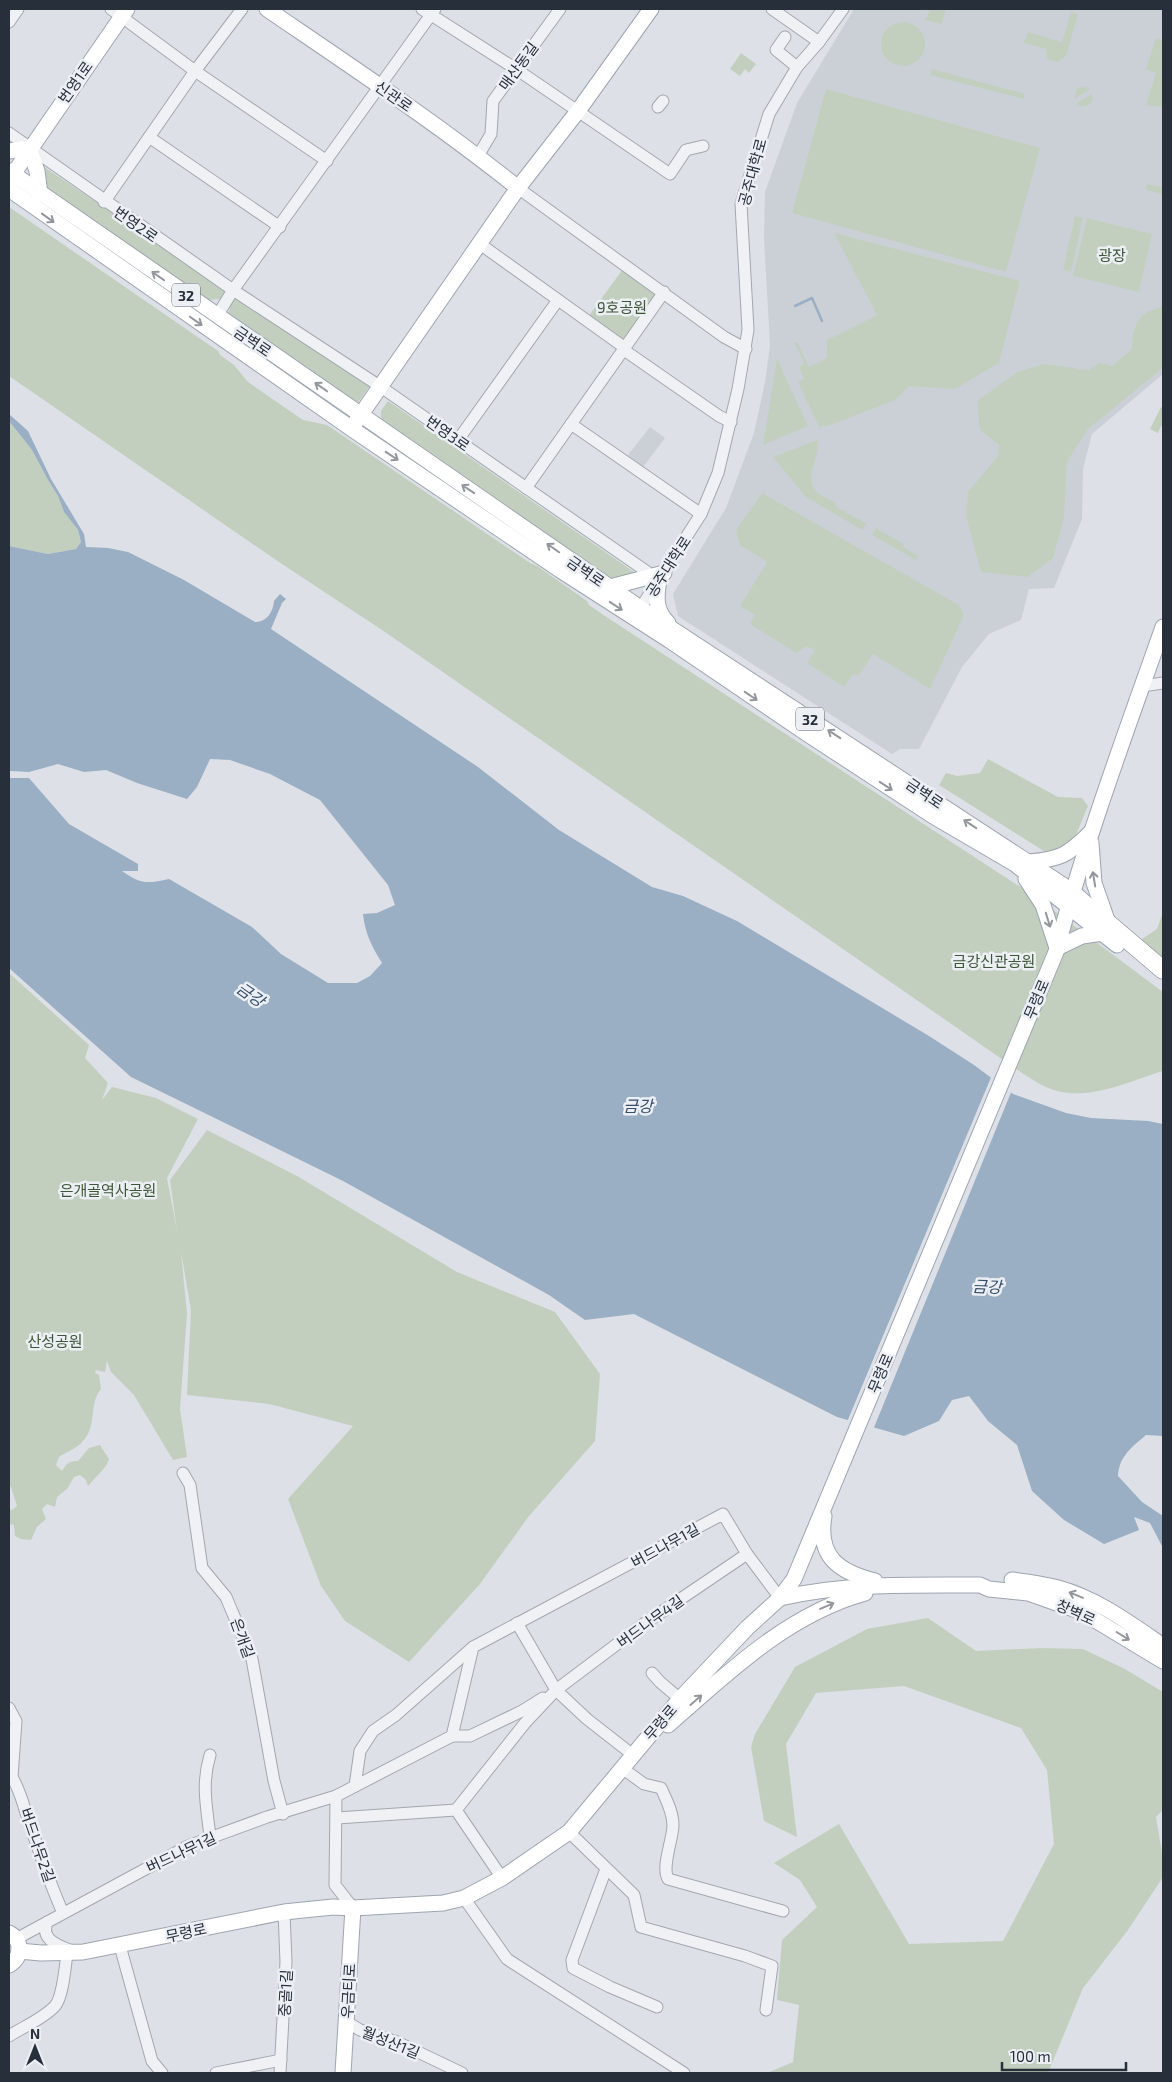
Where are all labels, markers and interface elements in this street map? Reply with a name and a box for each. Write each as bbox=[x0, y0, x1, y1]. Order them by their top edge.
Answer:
street label: 매산동길 bbox=[494, 38, 542, 94]
street label: 번영1로 bbox=[54, 57, 96, 107]
street label: 신관로 bbox=[372, 77, 416, 115]
street label: 공주대학로 bbox=[734, 136, 770, 208]
street label: 번영2로 bbox=[110, 202, 162, 246]
one-way arrow bbox=[41, 213, 55, 223]
park label: 광장 bbox=[1098, 246, 1126, 264]
one-way arrow bbox=[151, 271, 165, 281]
road number: 32 bbox=[172, 284, 200, 306]
park label: 9호공원 bbox=[597, 298, 647, 316]
one-way arrow bbox=[189, 316, 203, 326]
street label: 금벽로 bbox=[231, 322, 275, 360]
one-way arrow bbox=[314, 382, 328, 392]
street label: 번영3로 bbox=[422, 411, 474, 455]
one-way arrow bbox=[385, 451, 399, 461]
one-way arrow bbox=[461, 484, 475, 494]
street label: 공주대학로 bbox=[642, 532, 694, 600]
one-way arrow bbox=[547, 543, 561, 553]
street label: 금벽로 bbox=[564, 552, 608, 590]
one-way arrow bbox=[608, 601, 622, 611]
one-way arrow bbox=[744, 691, 758, 701]
road number: 32 bbox=[796, 708, 824, 731]
one-way arrow bbox=[828, 729, 842, 739]
street label: 금벽로 bbox=[903, 774, 947, 812]
one-way arrow bbox=[879, 781, 893, 791]
one-way arrow bbox=[963, 819, 977, 829]
one-way arrow bbox=[1089, 872, 1099, 888]
one-way arrow bbox=[1043, 911, 1053, 927]
park label: 금강신관공원 bbox=[953, 952, 1035, 970]
street label: 무령로 bbox=[1020, 976, 1052, 1022]
water label: 금강 bbox=[233, 978, 270, 1012]
water label: 금강 bbox=[623, 1096, 655, 1115]
park label: 은개골역사공원 bbox=[60, 1181, 156, 1199]
water label: 금강 bbox=[972, 1276, 1004, 1296]
park label: 산성공원 bbox=[27, 1332, 83, 1350]
street label: 무령로 bbox=[864, 1350, 896, 1396]
street label: 버드나무1길 bbox=[628, 1519, 702, 1571]
one-way arrow bbox=[1069, 1590, 1084, 1599]
street label: 버드나무4길 bbox=[613, 1591, 687, 1651]
street label: 창벽로 bbox=[1053, 1595, 1099, 1629]
one-way arrow bbox=[819, 1600, 834, 1610]
street label: 은개길 bbox=[227, 1615, 259, 1661]
one-way arrow bbox=[1115, 1632, 1129, 1642]
one-way arrow bbox=[690, 1695, 703, 1706]
street label: 무령로 bbox=[640, 1700, 680, 1744]
street label: 버드나무2길 bbox=[17, 1805, 59, 1885]
street label: 버드나무1길 bbox=[143, 1828, 219, 1876]
street label: 무령로 bbox=[164, 1919, 208, 1945]
street label: 우금티로 bbox=[338, 1963, 358, 2019]
street label: 중골1길 bbox=[275, 1969, 295, 2017]
north arrow bbox=[10, 2022, 60, 2072]
street label: 월성산1길 bbox=[359, 2022, 423, 2062]
text: N bbox=[30, 2025, 40, 2042]
scale bar bbox=[1002, 2040, 1126, 2072]
text: 100 m bbox=[1010, 2047, 1051, 2065]

